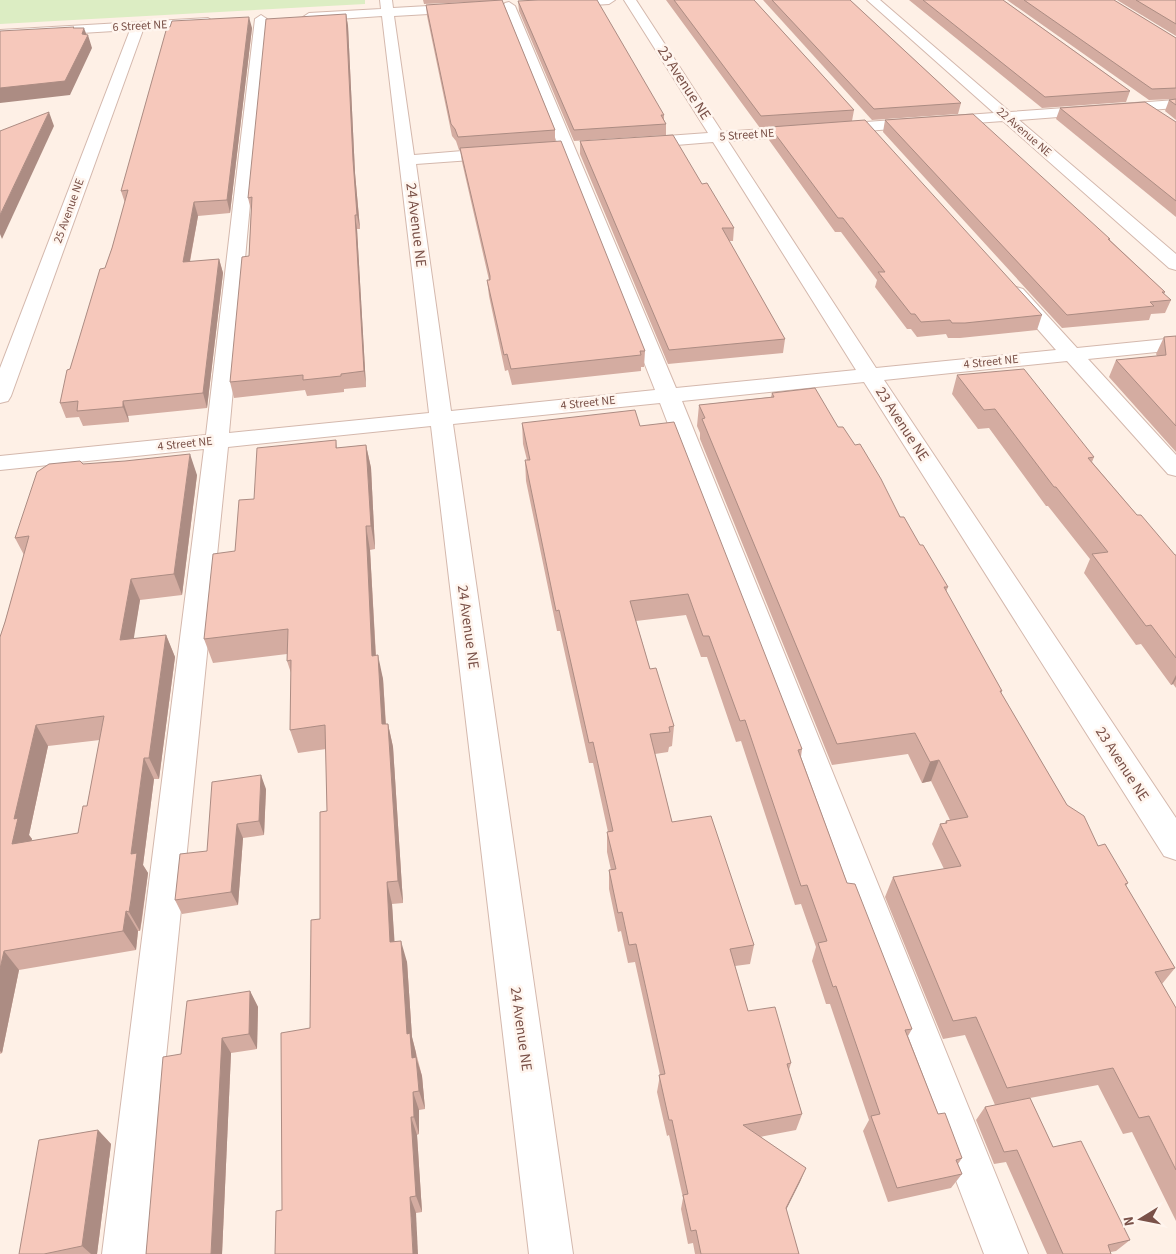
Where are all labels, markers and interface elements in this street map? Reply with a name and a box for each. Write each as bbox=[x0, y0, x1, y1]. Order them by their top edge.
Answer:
street label: 6 Street NE bbox=[112, 16, 168, 36]
street label: 23 Avenue NE bbox=[652, 42, 716, 124]
street label: 22 Avenue NE bbox=[993, 103, 1055, 161]
street label: 5 Street NE bbox=[719, 125, 775, 145]
street label: 25 Avenue NE bbox=[49, 176, 89, 246]
street label: 24 Avenue NE bbox=[400, 182, 432, 268]
street label: 4 Street NE bbox=[963, 351, 1019, 373]
street label: 23 Avenue NE bbox=[870, 383, 934, 465]
street label: 4 Street NE bbox=[560, 392, 616, 414]
street label: 4 Street NE bbox=[157, 433, 213, 455]
street label: 24 Avenue NE bbox=[452, 584, 484, 671]
street label: 23 Avenue NE bbox=[1090, 723, 1154, 805]
street label: 24 Avenue NE bbox=[505, 986, 537, 1073]
north arrow bbox=[1116, 1194, 1166, 1244]
text: N bbox=[1119, 1215, 1140, 1227]

